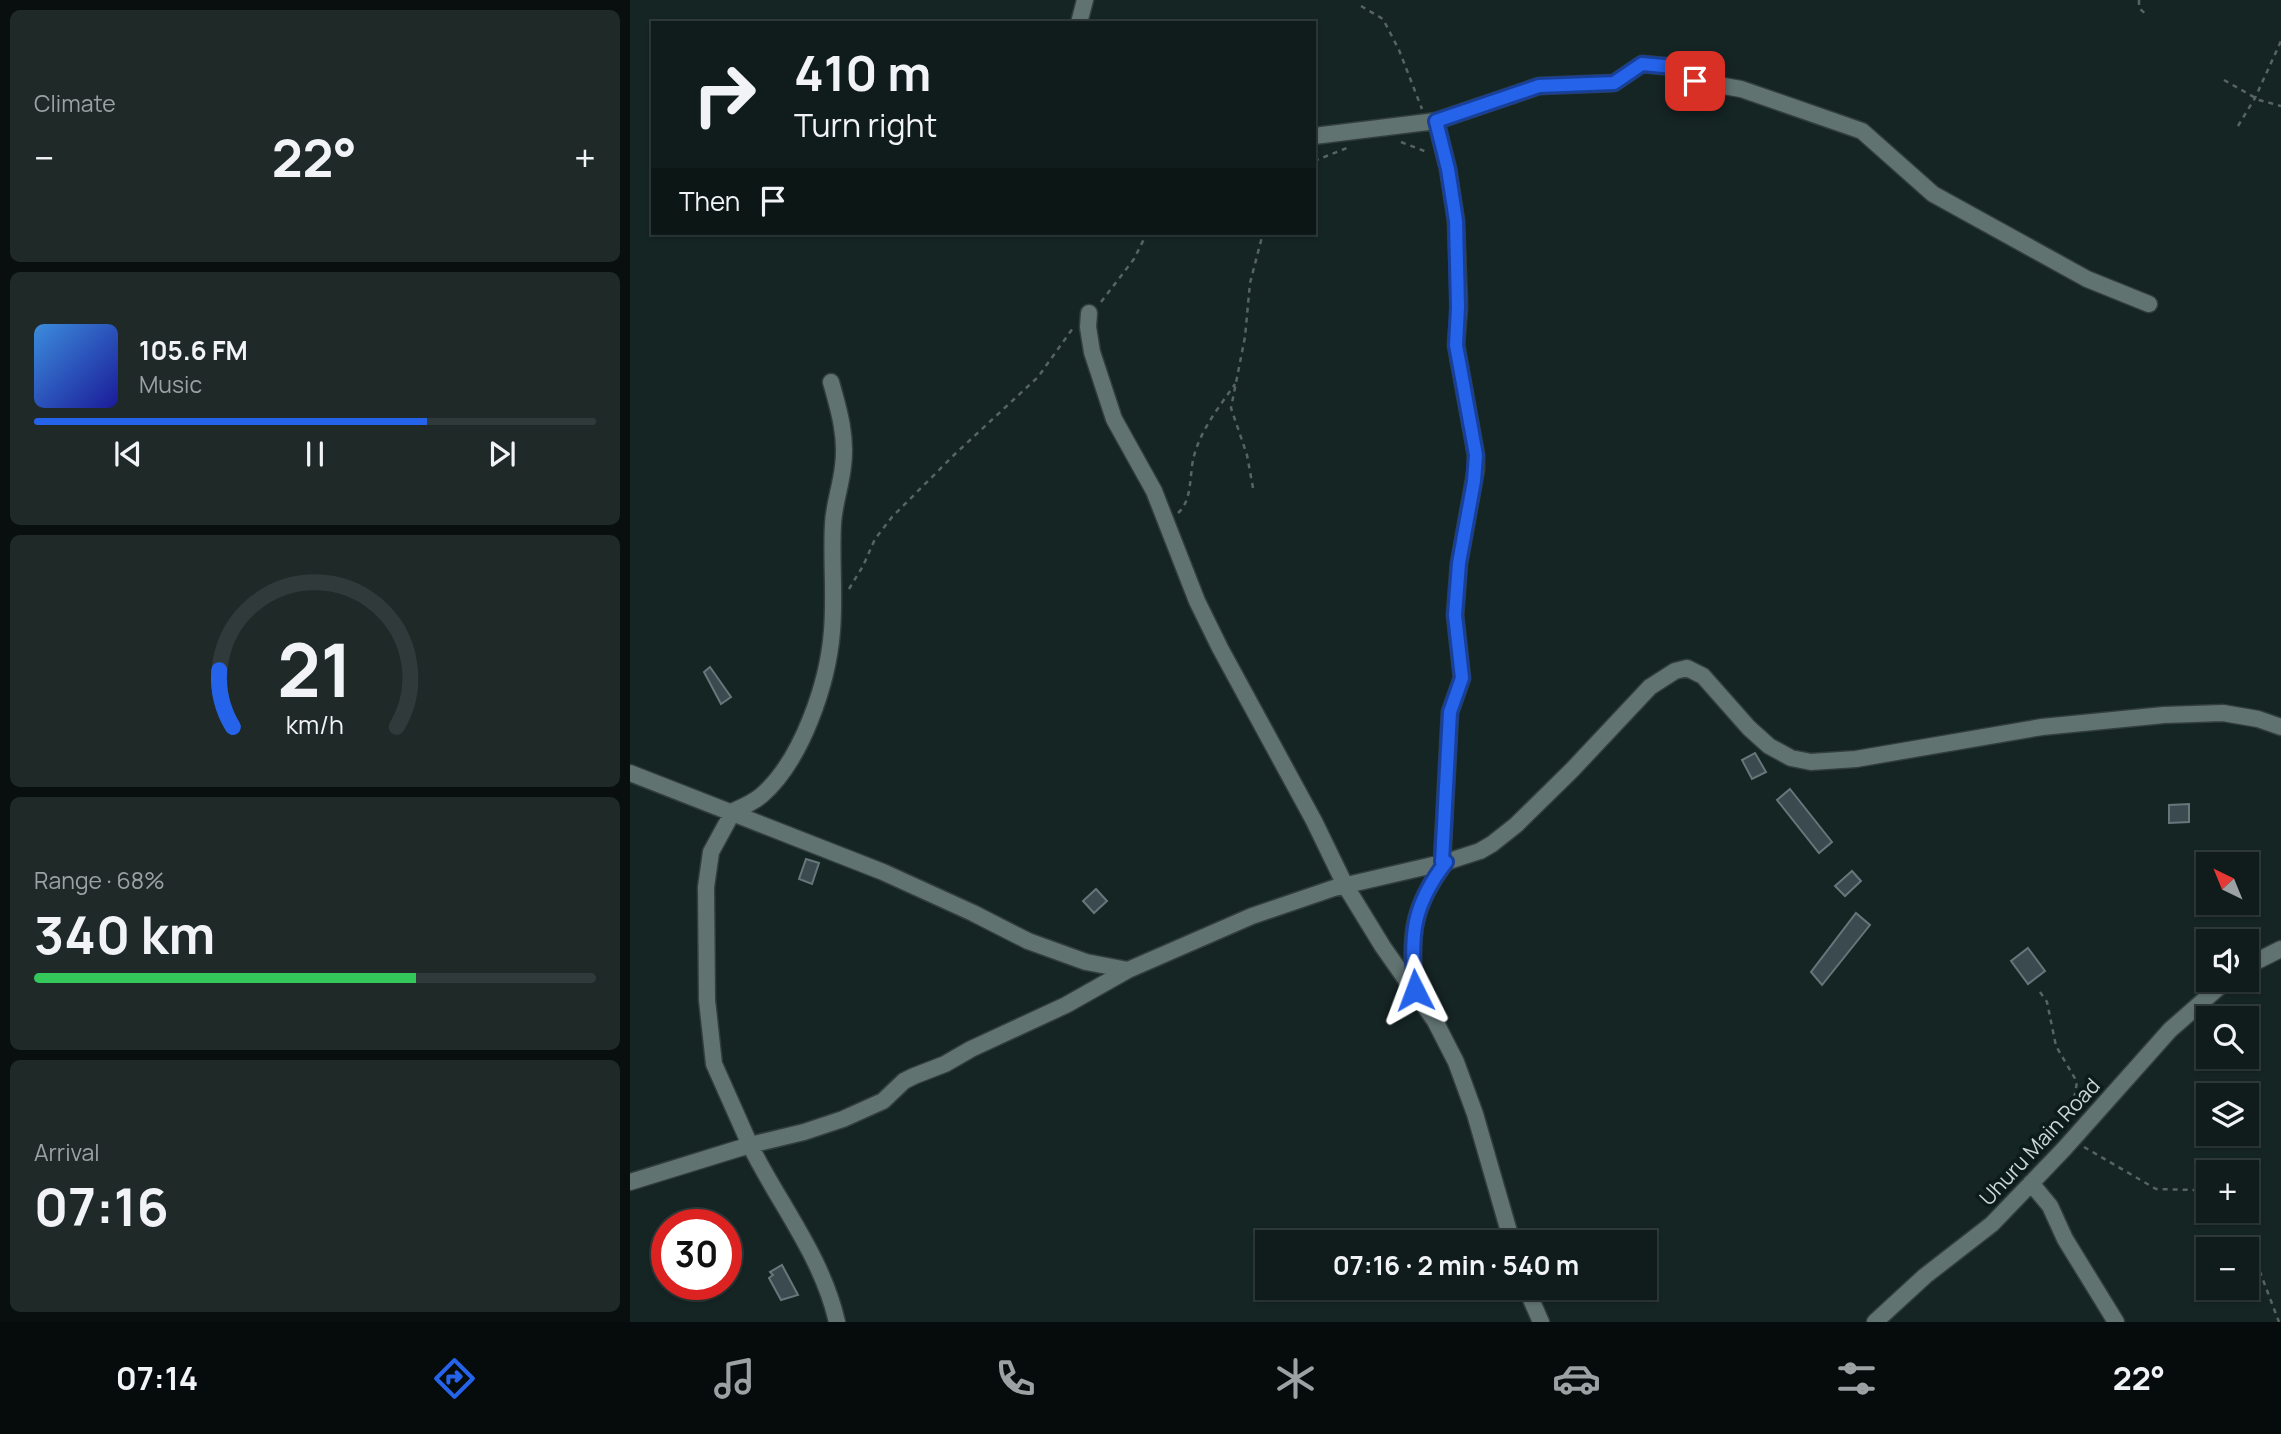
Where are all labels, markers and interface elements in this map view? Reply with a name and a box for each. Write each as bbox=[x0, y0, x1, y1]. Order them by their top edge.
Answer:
text: 410 m bbox=[794, 39, 931, 106]
icon: right bbox=[679, 49, 770, 140]
pin bbox=[1665, 51, 1725, 111]
icon: arrive bbox=[1676, 62, 1714, 100]
text: Climate bbox=[34, 87, 116, 119]
text: Turn right bbox=[794, 103, 937, 147]
text: 22° bbox=[272, 122, 357, 193]
text: − bbox=[34, 131, 55, 183]
text: + bbox=[574, 131, 596, 183]
icon: arrive bbox=[754, 182, 792, 220]
text: Then bbox=[679, 183, 740, 219]
text: 105.6 FM bbox=[139, 332, 248, 368]
text: Music bbox=[139, 368, 202, 400]
icon: previous bbox=[109, 435, 147, 473]
icon: pause bbox=[296, 435, 334, 473]
icon: next bbox=[483, 435, 521, 473]
text: 21 bbox=[277, 619, 353, 719]
text: km/h bbox=[286, 707, 344, 742]
north arrow bbox=[2196, 852, 2259, 915]
map controls bbox=[2196, 852, 2259, 1300]
text: Range · 68% bbox=[34, 864, 165, 896]
text: 340 km bbox=[34, 899, 215, 970]
button: sound bbox=[2196, 929, 2259, 992]
position arrow bbox=[1378, 953, 1452, 1027]
button: search bbox=[2196, 1006, 2259, 1069]
street label: Uhuru Main Road bbox=[1973, 1072, 2106, 1211]
button: layers bbox=[2196, 1083, 2259, 1146]
text: Arrival bbox=[34, 1136, 100, 1168]
button: + bbox=[2196, 1160, 2259, 1223]
text: 07:16 bbox=[34, 1171, 169, 1242]
speed limit sign: 30 bbox=[651, 1209, 742, 1300]
button: − bbox=[2196, 1237, 2259, 1300]
text: 07:16 · 2 min · 540 m bbox=[1333, 1247, 1579, 1283]
icon: directions bbox=[430, 1354, 479, 1403]
icon: music bbox=[710, 1354, 759, 1403]
icon: phone bbox=[991, 1354, 1040, 1403]
icon: climate bbox=[1271, 1354, 1320, 1403]
icon: car bbox=[1552, 1354, 1601, 1403]
icon: filters bbox=[1832, 1354, 1881, 1403]
text: 07:14 bbox=[116, 1356, 198, 1400]
text: 22° bbox=[2113, 1356, 2165, 1400]

